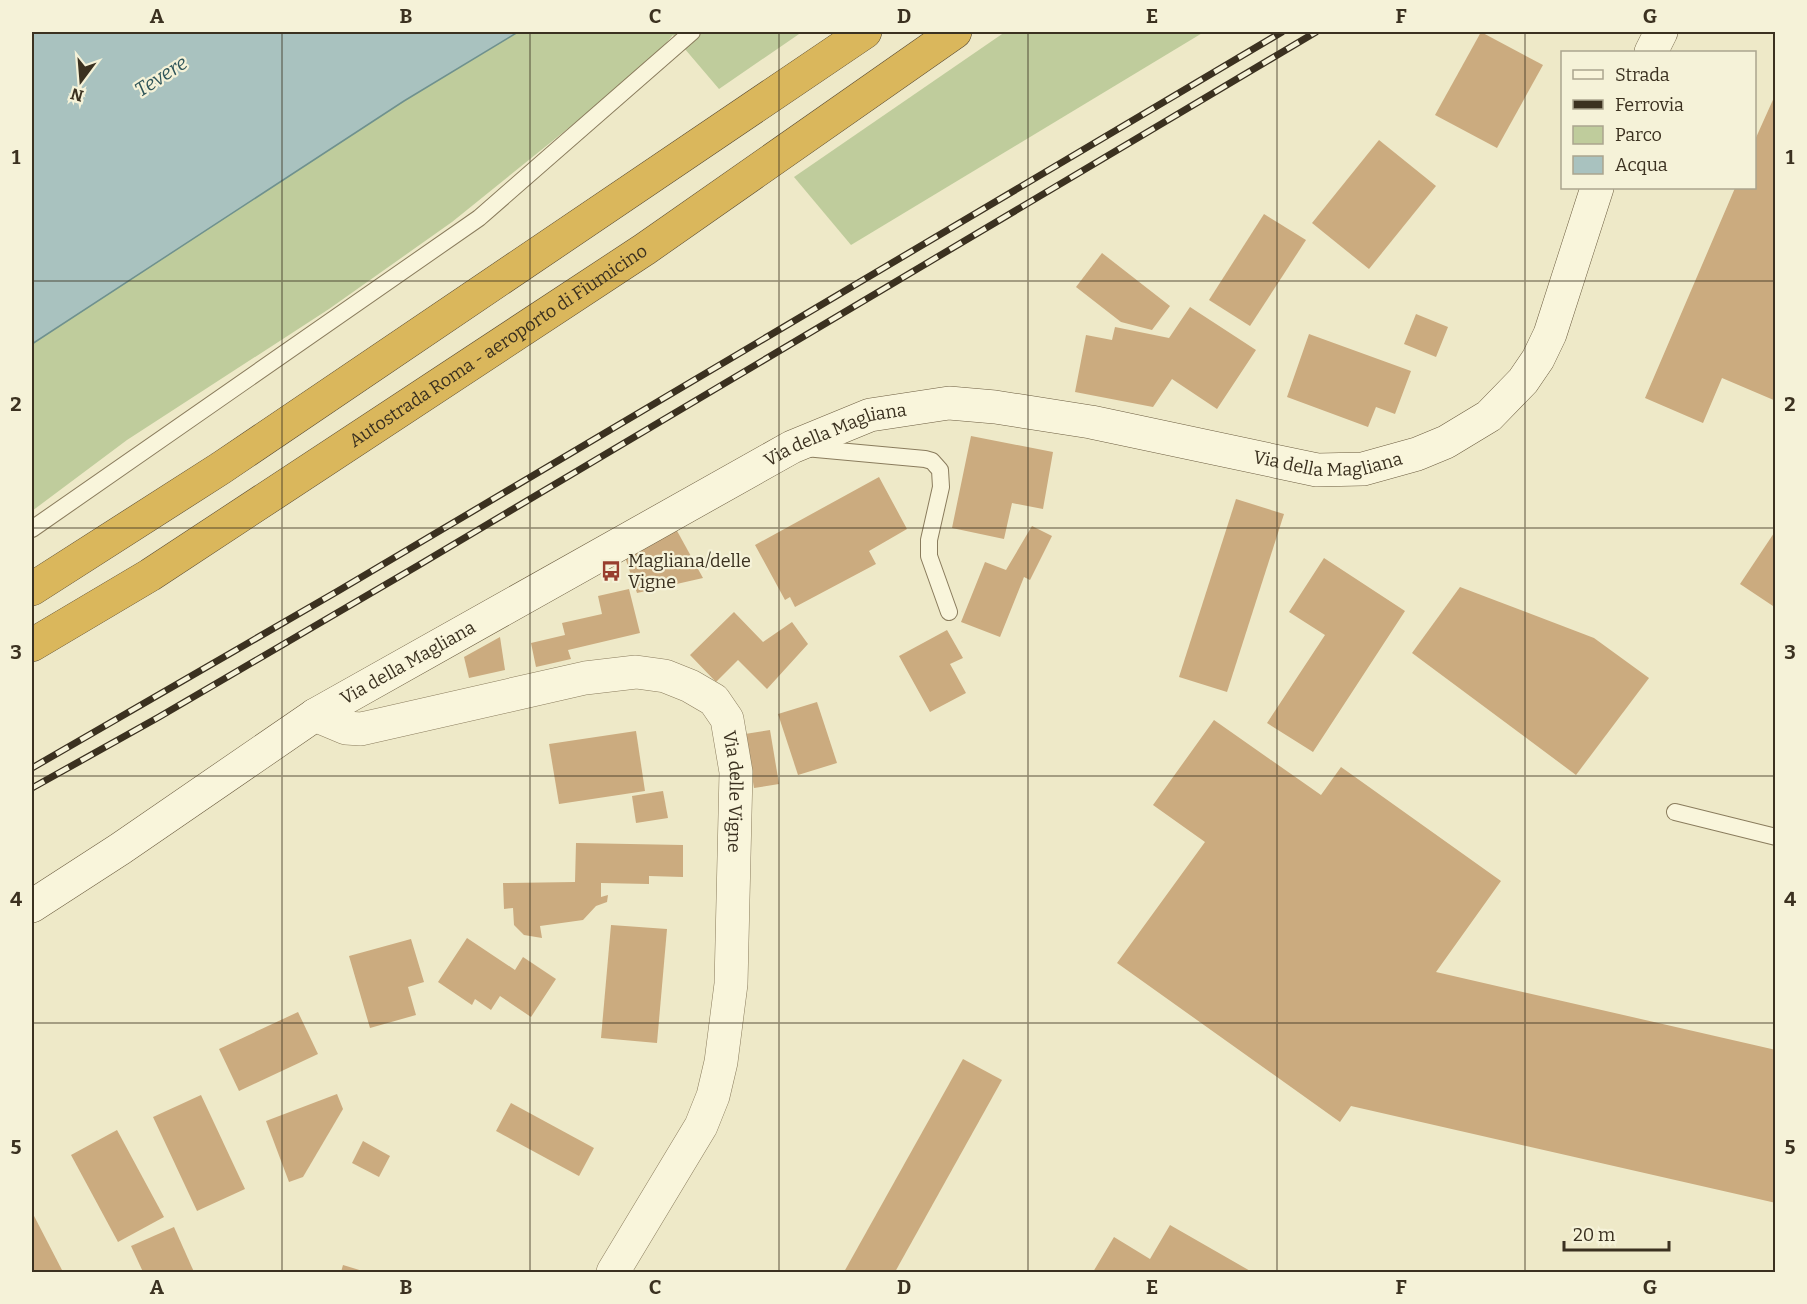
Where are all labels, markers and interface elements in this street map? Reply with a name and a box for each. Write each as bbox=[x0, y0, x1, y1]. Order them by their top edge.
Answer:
text: A bbox=[150, 4, 165, 28]
text: B bbox=[400, 4, 413, 28]
text: C bbox=[649, 4, 661, 28]
text: D bbox=[897, 4, 911, 28]
text: E bbox=[1146, 4, 1158, 28]
text: F bbox=[1395, 4, 1407, 28]
text: G bbox=[1643, 4, 1657, 28]
water label: Tevere bbox=[130, 50, 192, 102]
north arrow bbox=[51, 51, 111, 111]
legend bbox=[1561, 51, 1756, 189]
text: Strada bbox=[1615, 64, 1670, 86]
text: N bbox=[68, 84, 86, 106]
text: Ferrovia bbox=[1615, 94, 1684, 116]
text: Parco bbox=[1615, 124, 1662, 146]
text: 1 bbox=[12, 145, 21, 169]
text: 1 bbox=[1786, 145, 1795, 169]
text: Acqua bbox=[1615, 154, 1668, 176]
street label: Autostrada Roma - aeroporto di Fiumicino bbox=[345, 240, 651, 452]
text: 2 bbox=[10, 392, 22, 416]
text: 2 bbox=[1784, 392, 1796, 416]
street label: Via della Magliana bbox=[760, 399, 908, 471]
street label: Via della Magliana bbox=[1251, 446, 1405, 481]
place label: Magliana/delle Vigne bbox=[628, 550, 751, 593]
bus stop icon: Magliana/delle Vigne bbox=[599, 559, 623, 583]
street label: Via della Magliana bbox=[337, 616, 479, 709]
text: 3 bbox=[10, 640, 22, 664]
text: 3 bbox=[1784, 640, 1796, 664]
street label: Via delle Vigne bbox=[718, 729, 747, 853]
text: 4 bbox=[10, 887, 22, 911]
text: 4 bbox=[1784, 887, 1796, 911]
text: 5 bbox=[11, 1135, 22, 1159]
text: 5 bbox=[1785, 1135, 1796, 1159]
scale bar bbox=[1564, 1214, 1669, 1252]
text: 20 m bbox=[1573, 1224, 1615, 1246]
text: A bbox=[150, 1275, 165, 1299]
text: B bbox=[400, 1275, 413, 1299]
text: C bbox=[649, 1275, 661, 1299]
text: D bbox=[897, 1275, 911, 1299]
text: E bbox=[1146, 1275, 1158, 1299]
text: F bbox=[1395, 1275, 1407, 1299]
text: G bbox=[1643, 1275, 1657, 1299]

